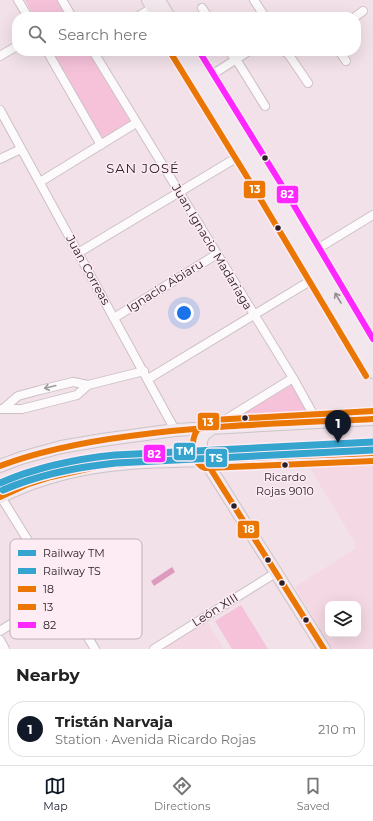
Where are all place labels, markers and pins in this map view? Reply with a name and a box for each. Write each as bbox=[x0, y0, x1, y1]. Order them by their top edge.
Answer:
unlabelled marker bbox=[260, 153, 270, 163]
unlabelled marker bbox=[273, 223, 283, 233]
pin: 1 bbox=[325, 410, 351, 443]
unlabelled marker bbox=[240, 413, 250, 423]
marker: Ricardo Rojas 9010 bbox=[280, 460, 290, 470]
place label: Ricardo Rojas 9010 bbox=[256, 470, 314, 498]
unlabelled marker bbox=[229, 501, 239, 511]
unlabelled marker bbox=[263, 555, 273, 565]
unlabelled marker bbox=[277, 578, 287, 588]
unlabelled marker bbox=[301, 615, 311, 625]

